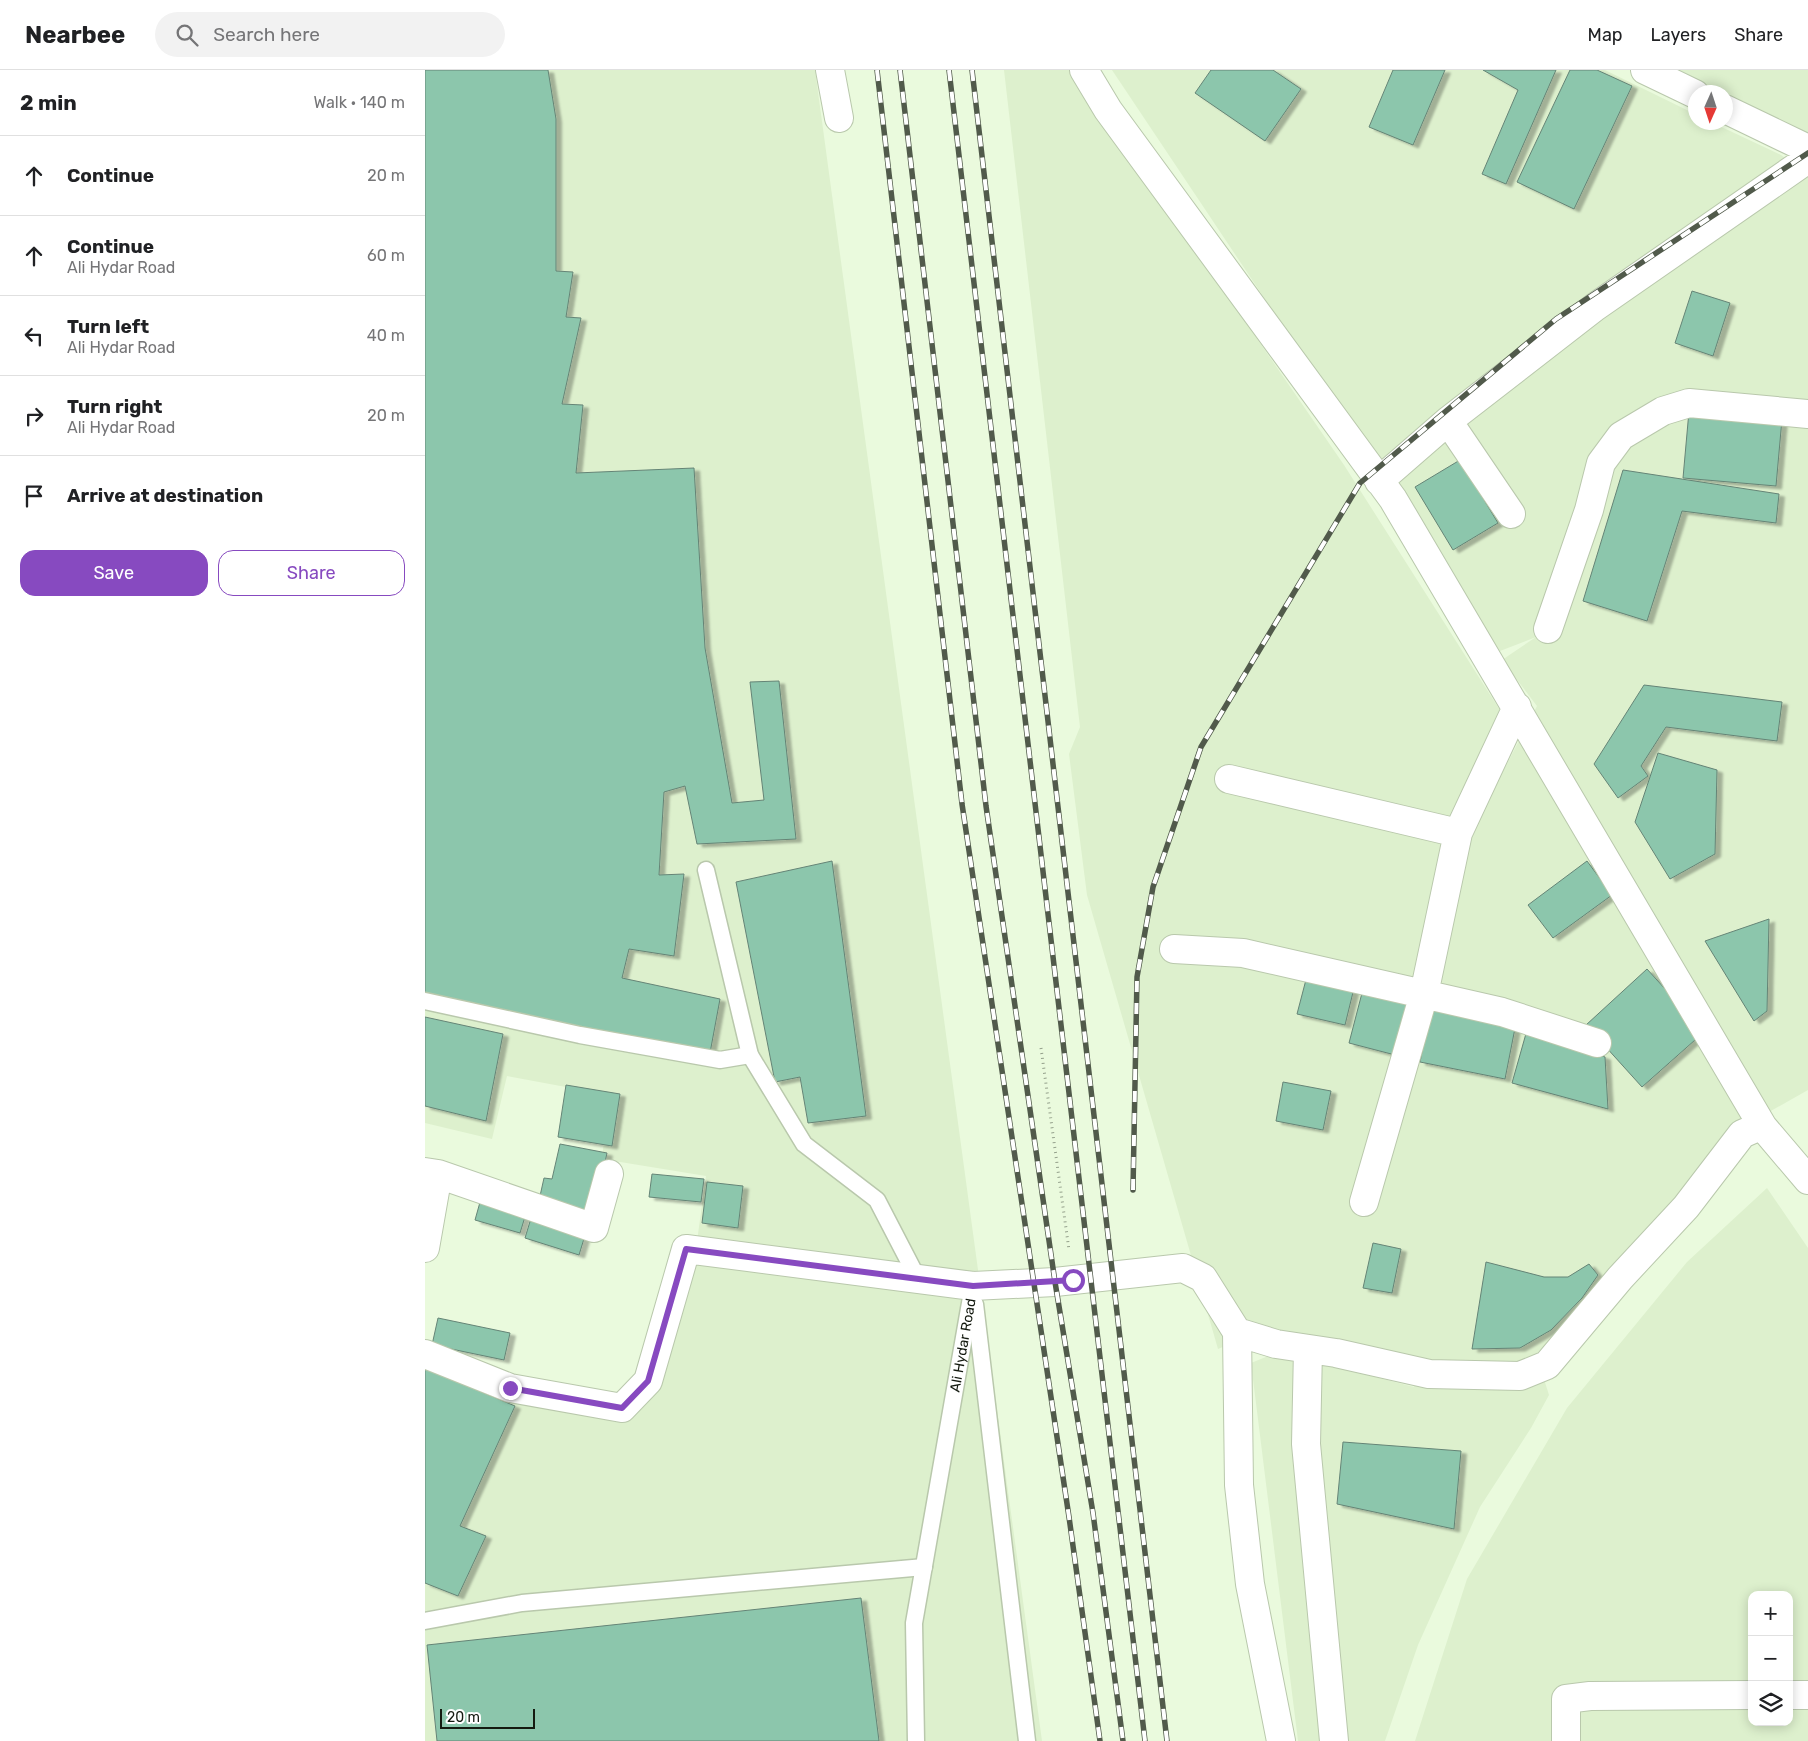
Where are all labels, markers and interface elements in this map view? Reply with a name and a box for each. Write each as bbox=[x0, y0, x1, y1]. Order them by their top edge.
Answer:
search box bbox=[155, 12, 505, 57]
text: Nearbee bbox=[25, 21, 125, 49]
icon: search bbox=[173, 21, 201, 49]
text: Search here bbox=[213, 23, 320, 46]
text: Map bbox=[1588, 24, 1623, 46]
text: Layers bbox=[1651, 24, 1706, 46]
text: Share bbox=[1734, 24, 1783, 46]
north arrow bbox=[1688, 85, 1733, 130]
text: 2 min bbox=[20, 90, 77, 115]
text: Walk · 140 m bbox=[314, 93, 405, 112]
icon: ahead bbox=[20, 162, 48, 190]
text: Continue bbox=[67, 164, 154, 187]
text: 20 m bbox=[367, 166, 405, 185]
text: Continue bbox=[67, 235, 154, 258]
icon: ahead bbox=[20, 242, 48, 270]
text: 60 m bbox=[367, 246, 405, 265]
text: Ali Hydar Road bbox=[67, 258, 175, 277]
text: Turn left bbox=[67, 315, 149, 338]
icon: left bbox=[20, 322, 48, 350]
text: 40 m bbox=[367, 326, 405, 345]
text: Ali Hydar Road bbox=[67, 338, 175, 357]
text: Turn right bbox=[67, 395, 162, 418]
icon: right bbox=[20, 402, 48, 430]
text: 20 m bbox=[367, 406, 405, 425]
text: Ali Hydar Road bbox=[67, 418, 175, 437]
icon: arrive bbox=[20, 482, 48, 510]
text: Arrive at destination bbox=[67, 484, 263, 507]
button: Save bbox=[20, 550, 208, 596]
button: Share bbox=[218, 550, 405, 596]
route start bbox=[1062, 1269, 1085, 1292]
street label: Ali Hydar Road bbox=[947, 1297, 980, 1394]
route end bbox=[499, 1377, 522, 1400]
map controls bbox=[1748, 1591, 1793, 1726]
button: + bbox=[1748, 1591, 1793, 1636]
button: − bbox=[1748, 1636, 1793, 1681]
button: layers bbox=[1748, 1681, 1793, 1726]
scale bar bbox=[440, 1706, 535, 1729]
text: 20 m bbox=[447, 1709, 480, 1726]

